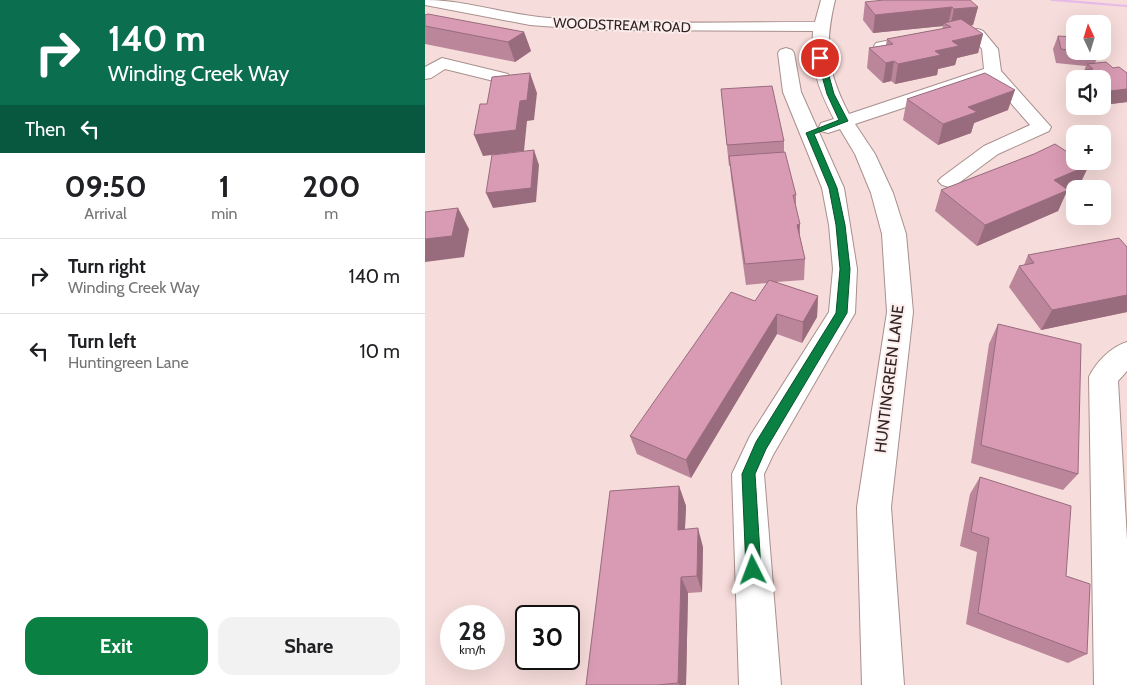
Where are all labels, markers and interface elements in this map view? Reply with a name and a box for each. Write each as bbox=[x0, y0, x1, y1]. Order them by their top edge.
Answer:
street label: WOODSTREAM ROAD bbox=[553, 14, 691, 36]
north arrow bbox=[1066, 15, 1111, 60]
map controls bbox=[1066, 15, 1111, 225]
text: 140 m bbox=[108, 17, 206, 60]
icon: right bbox=[25, 20, 90, 85]
pin bbox=[799, 37, 841, 79]
icon: arrive bbox=[806, 44, 834, 72]
text: Winding Creek Way bbox=[108, 60, 289, 87]
button: sound bbox=[1066, 70, 1111, 115]
icon: left bbox=[76, 115, 104, 143]
text: Then bbox=[25, 118, 66, 141]
button: + bbox=[1066, 125, 1111, 170]
text: 09:50 bbox=[65, 168, 147, 205]
text: 1 bbox=[219, 168, 230, 205]
text: 200 bbox=[302, 168, 360, 205]
button: − bbox=[1066, 180, 1111, 225]
text: Arrival bbox=[84, 204, 127, 223]
text: min bbox=[211, 204, 238, 223]
text: m bbox=[324, 204, 338, 223]
text: Turn right bbox=[68, 255, 146, 278]
icon: right bbox=[25, 262, 53, 290]
text: 140 m bbox=[349, 265, 400, 288]
text: Winding Creek Way bbox=[68, 278, 200, 297]
street label: HUNTINGREEN LANE bbox=[870, 304, 908, 454]
text: Turn left bbox=[68, 330, 136, 353]
icon: left bbox=[25, 337, 53, 365]
text: 10 m bbox=[360, 340, 400, 363]
text: Huntingreen Lane bbox=[68, 353, 189, 372]
position arrow bbox=[726, 543, 778, 595]
speed limit sign: 30 bbox=[515, 605, 580, 670]
text: 28 bbox=[458, 616, 487, 646]
button: Exit bbox=[25, 617, 208, 675]
button: Share bbox=[218, 617, 400, 675]
text: km/h bbox=[459, 642, 486, 657]

